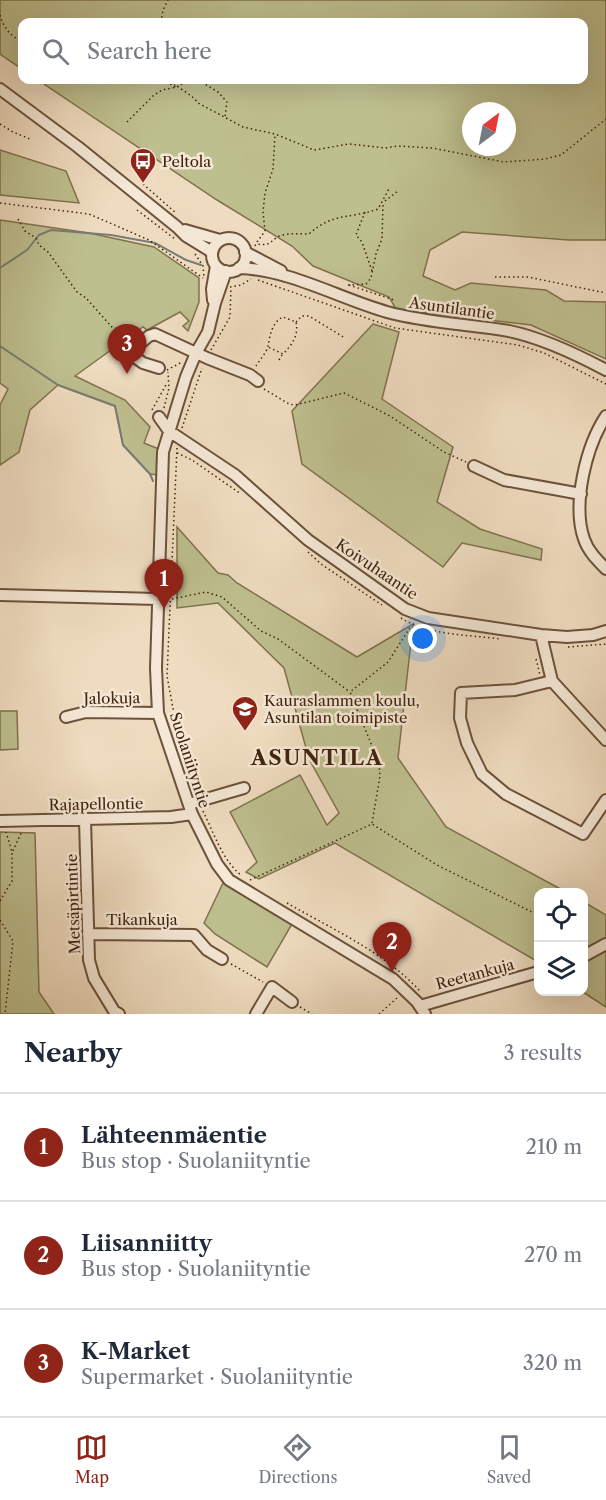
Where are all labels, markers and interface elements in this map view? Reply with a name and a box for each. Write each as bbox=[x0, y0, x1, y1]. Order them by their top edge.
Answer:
search box bbox=[18, 18, 588, 84]
icon: search bbox=[39, 35, 72, 68]
text: Search here bbox=[87, 38, 212, 65]
north arrow bbox=[462, 102, 516, 156]
bus stop icon: Peltola bbox=[128, 146, 158, 184]
place label: Peltola bbox=[162, 152, 211, 171]
street label: Asuntilantie bbox=[407, 292, 496, 323]
pin: 3 bbox=[108, 324, 146, 374]
street label: Koivuhaantie bbox=[332, 535, 422, 603]
pin: 1 bbox=[144, 560, 184, 609]
your location bbox=[408, 624, 437, 653]
street label: Jalokuja bbox=[81, 688, 141, 708]
place label: Kauraslammen koulu, Asuntilan toimipiste bbox=[263, 691, 420, 727]
school or university icon: Kauraslammen koulu, Asuntilan toimipiste bbox=[230, 694, 260, 732]
street label: Suolaniityntie bbox=[166, 710, 214, 810]
district label: ASUNTILA bbox=[250, 745, 383, 770]
street label: Rajapellontie bbox=[49, 794, 143, 814]
street label: Metsäpirtintie bbox=[62, 853, 84, 955]
map controls bbox=[534, 888, 588, 996]
button: locate bbox=[534, 888, 588, 942]
street label: Tikankuja bbox=[106, 910, 178, 929]
pin: 2 bbox=[372, 922, 412, 972]
button: layers bbox=[534, 942, 588, 996]
street label: Reetankuja bbox=[434, 954, 516, 994]
text: Nearby bbox=[24, 1037, 122, 1069]
text: 3 results bbox=[504, 1041, 582, 1065]
text: Lähteenmäentie bbox=[81, 1122, 267, 1149]
text: 1 bbox=[39, 1135, 48, 1159]
text: 210 m bbox=[525, 1135, 582, 1159]
text: Bus stop · Suolaniityntie bbox=[81, 1149, 311, 1173]
text: Liisanniitty bbox=[81, 1230, 212, 1257]
text: 2 bbox=[38, 1243, 49, 1267]
text: 270 m bbox=[524, 1243, 582, 1267]
text: Bus stop · Suolaniityntie bbox=[81, 1257, 311, 1281]
text: K-Market bbox=[81, 1338, 190, 1365]
text: 3 bbox=[38, 1351, 49, 1375]
text: 320 m bbox=[523, 1351, 582, 1375]
text: Supermarket · Suolaniityntie bbox=[81, 1365, 353, 1389]
tab: Map bbox=[75, 1431, 109, 1487]
tab: Directions bbox=[258, 1431, 337, 1487]
tab: Saved bbox=[487, 1431, 531, 1487]

